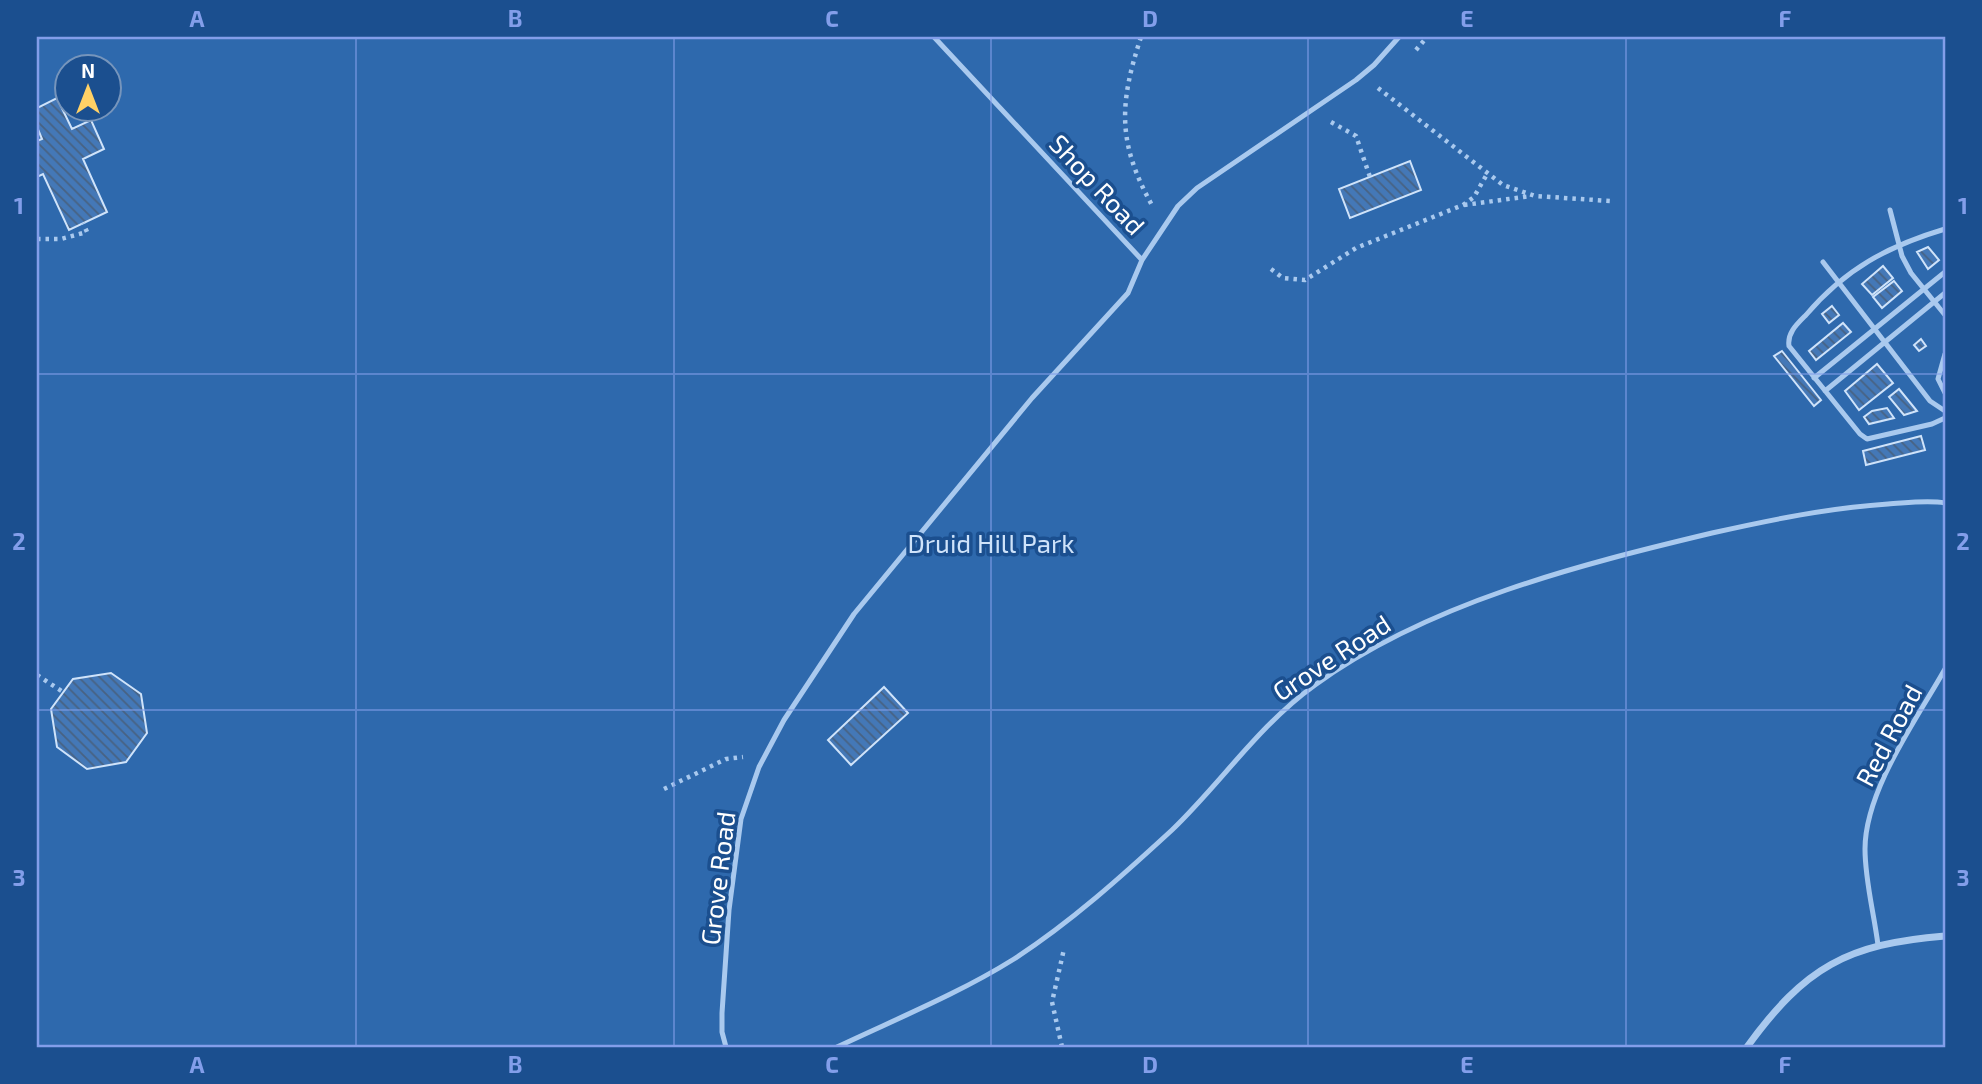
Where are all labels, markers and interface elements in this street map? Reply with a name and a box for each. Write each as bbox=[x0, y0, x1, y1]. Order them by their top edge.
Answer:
text: A bbox=[189, 4, 205, 32]
text: B bbox=[508, 4, 522, 32]
text: C bbox=[825, 4, 839, 32]
text: D bbox=[1142, 4, 1158, 32]
text: E bbox=[1460, 4, 1474, 32]
text: F bbox=[1779, 4, 1792, 32]
north arrow bbox=[52, 52, 122, 122]
text: N bbox=[81, 59, 95, 82]
street label: Shop Road bbox=[1044, 128, 1152, 240]
text: 1 bbox=[14, 191, 24, 219]
text: 1 bbox=[1958, 191, 1968, 219]
text: 2 bbox=[12, 527, 26, 555]
park label: Druid Hill Park bbox=[907, 527, 1075, 558]
text: 2 bbox=[1956, 527, 1970, 555]
street label: Grove Road bbox=[1266, 607, 1396, 707]
street label: Red Road bbox=[1848, 679, 1928, 791]
street label: Grove Road bbox=[693, 809, 741, 947]
text: 3 bbox=[12, 863, 26, 891]
text: 3 bbox=[1956, 863, 1970, 891]
text: A bbox=[189, 1050, 205, 1078]
text: B bbox=[508, 1050, 522, 1078]
text: C bbox=[825, 1050, 839, 1078]
text: D bbox=[1142, 1050, 1158, 1078]
text: E bbox=[1460, 1050, 1474, 1078]
text: F bbox=[1779, 1050, 1792, 1078]

